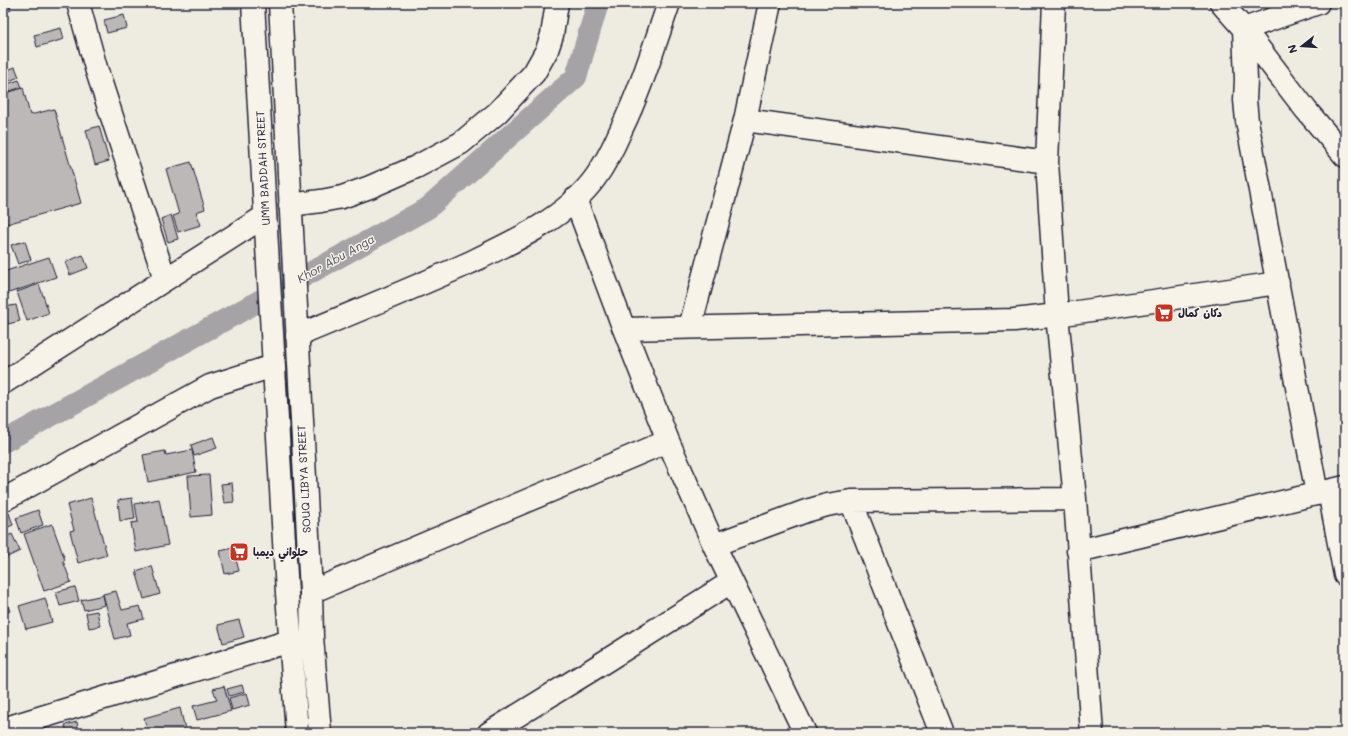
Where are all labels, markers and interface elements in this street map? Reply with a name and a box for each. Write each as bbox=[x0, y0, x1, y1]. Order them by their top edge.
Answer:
north arrow bbox=[1282, 26, 1322, 66]
text: N bbox=[1284, 43, 1300, 55]
street label: UMM BADDAH STREET bbox=[252, 110, 273, 226]
water label: Khor Abu Anga bbox=[294, 230, 377, 286]
supermarket icon: دكان كمال bbox=[1153, 302, 1175, 324]
place label: دكان كمال bbox=[1178, 305, 1222, 320]
street label: SOUQ LIBYA STREET bbox=[293, 425, 314, 533]
supermarket icon: حلواني ديمبا bbox=[228, 541, 250, 563]
place label: حلواني ديمبا bbox=[253, 544, 308, 562]

